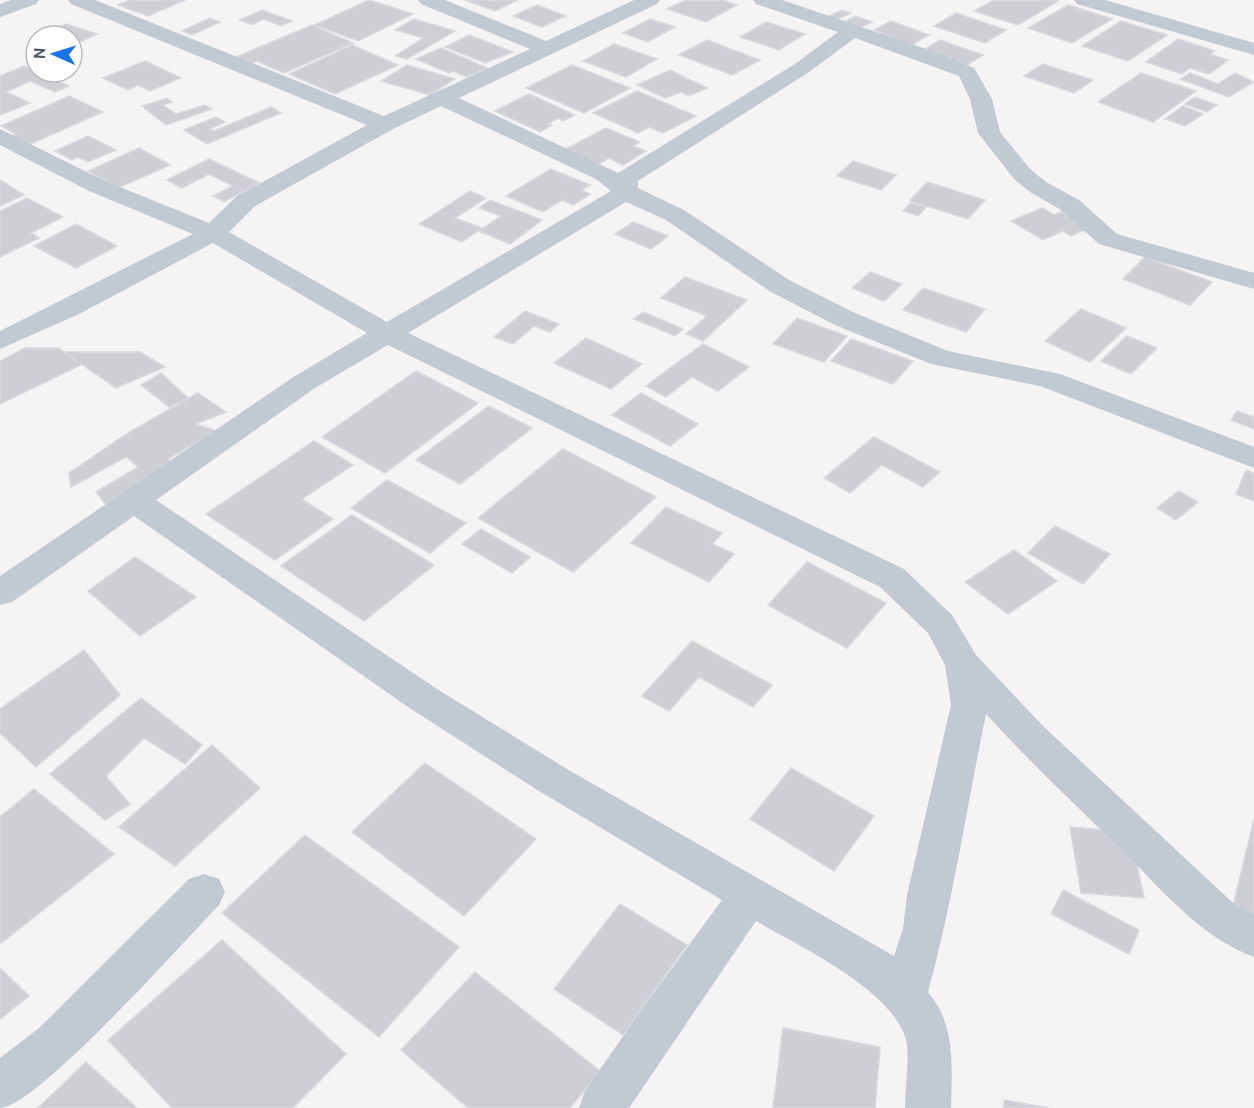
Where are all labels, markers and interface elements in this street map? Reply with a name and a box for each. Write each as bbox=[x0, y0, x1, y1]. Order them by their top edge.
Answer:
north arrow bbox=[24, 24, 84, 84]
text: N bbox=[30, 47, 49, 59]

